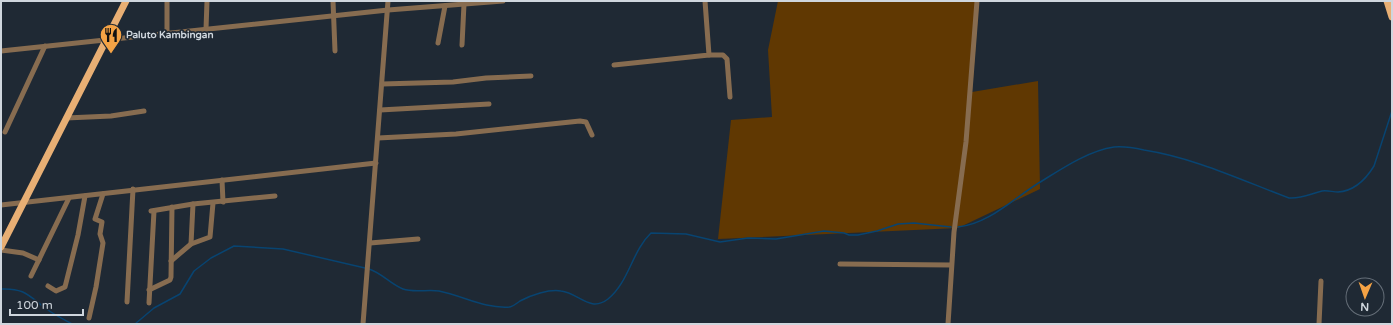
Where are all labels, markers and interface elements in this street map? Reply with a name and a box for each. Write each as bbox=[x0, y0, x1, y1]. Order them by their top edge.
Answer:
restaurant icon: Paluto Kambingan bbox=[98, 22, 124, 55]
place label: Paluto Kambingan bbox=[126, 29, 214, 41]
north arrow bbox=[1345, 277, 1385, 317]
scale bar bbox=[10, 291, 83, 317]
text: 100 m bbox=[16, 298, 53, 312]
text: N bbox=[1360, 300, 1369, 313]

